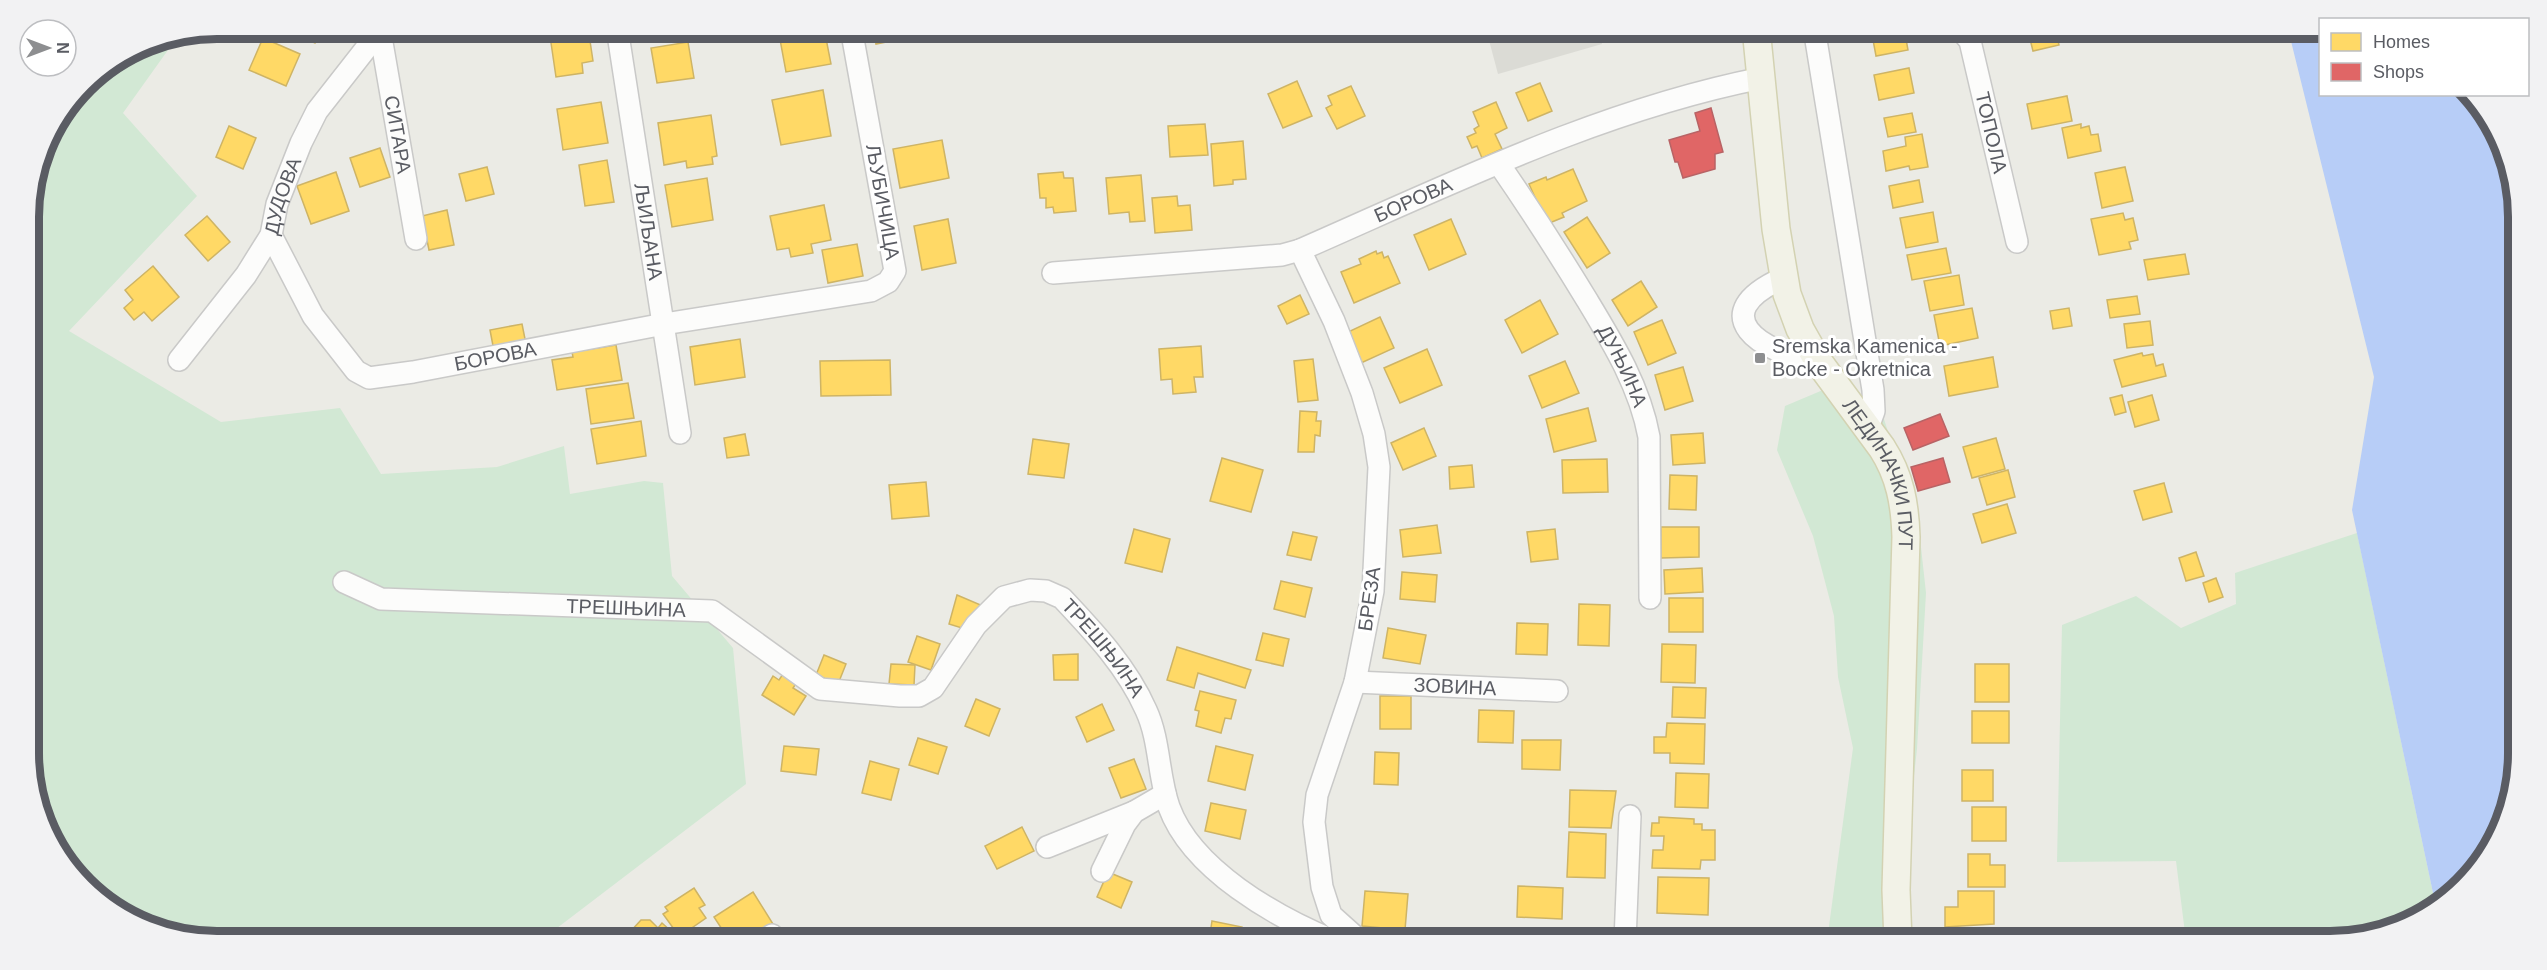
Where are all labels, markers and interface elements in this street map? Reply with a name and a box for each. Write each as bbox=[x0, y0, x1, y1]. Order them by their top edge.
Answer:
north arrow bbox=[18, 18, 78, 78]
legend bbox=[2319, 18, 2529, 96]
text: Homes bbox=[2373, 32, 2430, 52]
text: N bbox=[54, 42, 71, 54]
text: Shops bbox=[2373, 62, 2424, 82]
street label: ТОПОЛА bbox=[1971, 90, 2012, 176]
street label: СИТАРА bbox=[380, 94, 416, 176]
street label: ЉУБИЧИЦА bbox=[862, 142, 904, 262]
street label: ДУДОВА bbox=[260, 153, 306, 237]
street label: БОРОВА bbox=[1371, 173, 1456, 227]
street label: ЉИЉАНА bbox=[630, 182, 667, 282]
street label: ДУЊИНА bbox=[1593, 321, 1652, 410]
place label: Sremska Kamenica - Bocke - Okretnica bbox=[1772, 335, 1958, 380]
street label: БОРОВА bbox=[452, 338, 539, 375]
marker: Sremska Kamenica - Bocke - Okretnica bbox=[1753, 351, 1767, 365]
street label: ЛЕДИНАЧКИ ПУТ bbox=[1839, 394, 1917, 550]
street label: БРЕЗА bbox=[1354, 565, 1384, 633]
street label: ТРЕШЊИНА bbox=[1058, 594, 1149, 702]
street label: ТРЕШЊИНА bbox=[566, 595, 687, 621]
street label: ЗОВИНА bbox=[1413, 674, 1497, 699]

